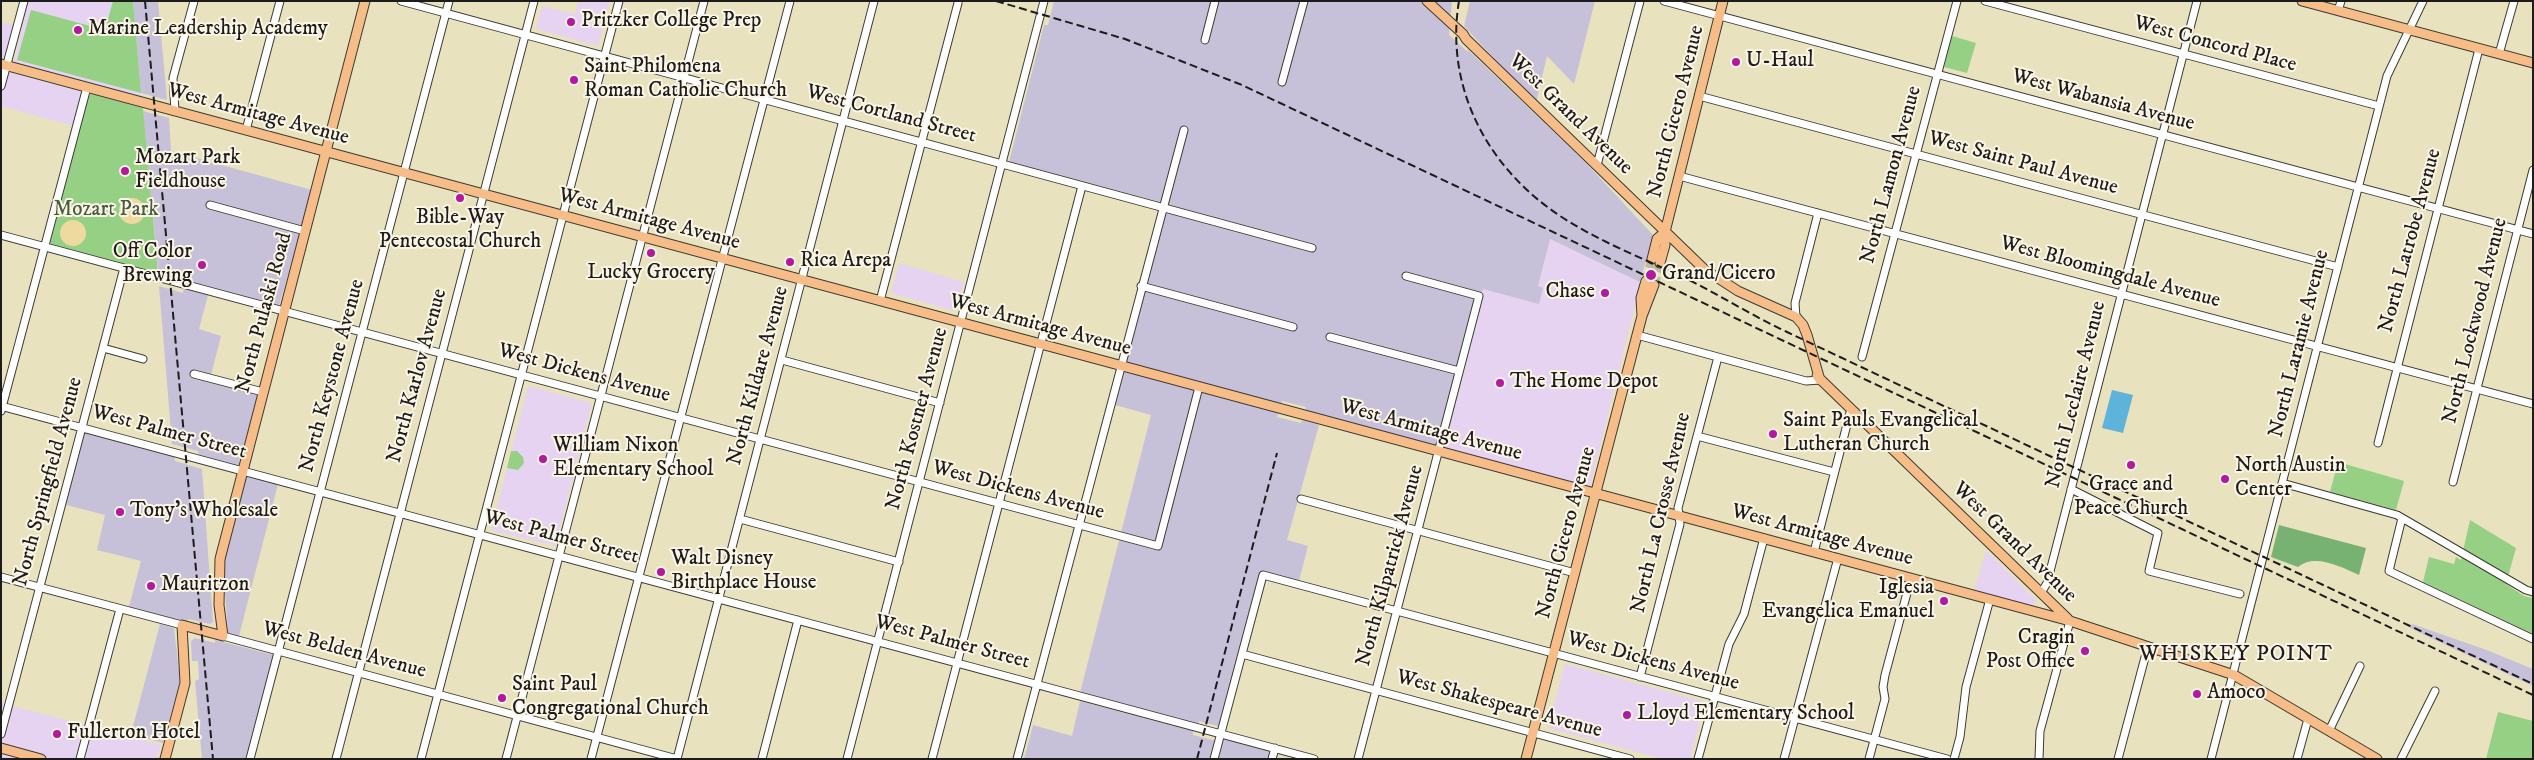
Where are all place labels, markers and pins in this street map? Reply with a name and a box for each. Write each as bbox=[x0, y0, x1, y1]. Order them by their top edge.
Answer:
place label: Pritzker College Prep bbox=[581, 9, 761, 35]
marker: Pritzker College Prep bbox=[565, 16, 577, 28]
place label: Marine Leadership Academy bbox=[88, 17, 328, 43]
marker: Marine Leadership Academy bbox=[72, 24, 84, 36]
place label: U-Haul bbox=[1746, 49, 1814, 75]
place label: Saint Philomena Roman Catholic Church bbox=[584, 55, 787, 105]
marker: U-Haul bbox=[1730, 56, 1742, 68]
marker: Saint Philomena Roman Catholic Church bbox=[568, 74, 580, 86]
place label: Mozart Park Fieldhouse bbox=[135, 146, 240, 196]
marker: Mozart Park Fieldhouse bbox=[119, 165, 131, 177]
marker: Bible-Way Pentecostal Church bbox=[454, 192, 466, 204]
place label: Bible-Way Pentecostal Church bbox=[379, 206, 541, 256]
place label: Off Color Brewing bbox=[113, 240, 192, 290]
marker: Lucky Grocery bbox=[645, 247, 657, 259]
place label: Rica Arepa bbox=[800, 249, 891, 275]
marker: Rica Arepa bbox=[784, 256, 796, 268]
marker: Off Color Brewing bbox=[196, 259, 208, 271]
place label: Lucky Grocery bbox=[587, 261, 715, 287]
place label: Grand/Cicero bbox=[1662, 262, 1776, 288]
marker: Grand/Cicero bbox=[1644, 268, 1658, 282]
place label: Chase bbox=[1545, 280, 1595, 306]
marker: Chase bbox=[1599, 287, 1611, 299]
place label: The Home Depot bbox=[1510, 370, 1658, 396]
marker: The Home Depot bbox=[1494, 377, 1506, 389]
place label: Saint Pauls Evangelical Lutheran Church bbox=[1783, 409, 1978, 459]
marker: Saint Pauls Evangelical Lutheran Church bbox=[1767, 428, 1779, 440]
place label: William Nixon Elementary School bbox=[553, 434, 714, 484]
marker: William Nixon Elementary School bbox=[537, 453, 549, 465]
place label: North Austin Center bbox=[2235, 454, 2346, 504]
marker: Grace and Peace Church bbox=[2125, 459, 2137, 471]
place label: Grace and Peace Church bbox=[2074, 473, 2188, 523]
marker: North Austin Center bbox=[2219, 473, 2231, 485]
place label: Tony's Wholesale bbox=[130, 499, 278, 525]
marker: Tony's Wholesale bbox=[114, 506, 126, 518]
place label: Walt Disney Birthplace House bbox=[671, 547, 816, 597]
marker: Walt Disney Birthplace House bbox=[655, 566, 667, 578]
place label: Mauritzon bbox=[161, 573, 249, 599]
place label: Iglesia Evangelica Emanuel bbox=[1762, 576, 1934, 626]
marker: Mauritzon bbox=[145, 580, 157, 592]
marker: Iglesia Evangelica Emanuel bbox=[1938, 595, 1950, 607]
place label: Cragin Post Office bbox=[1986, 626, 2075, 676]
marker: Cragin Post Office bbox=[2079, 645, 2091, 657]
place label: Saint Paul Congregational Church bbox=[512, 673, 709, 723]
place label: Amoco bbox=[2207, 681, 2266, 707]
marker: Amoco bbox=[2191, 688, 2203, 700]
marker: Saint Paul Congregational Church bbox=[496, 692, 508, 704]
place label: Lloyd Elementary School bbox=[1637, 702, 1854, 728]
marker: Lloyd Elementary School bbox=[1621, 709, 1633, 721]
place label: Fullerton Hotel bbox=[67, 721, 200, 747]
marker: Fullerton Hotel bbox=[51, 728, 63, 740]

